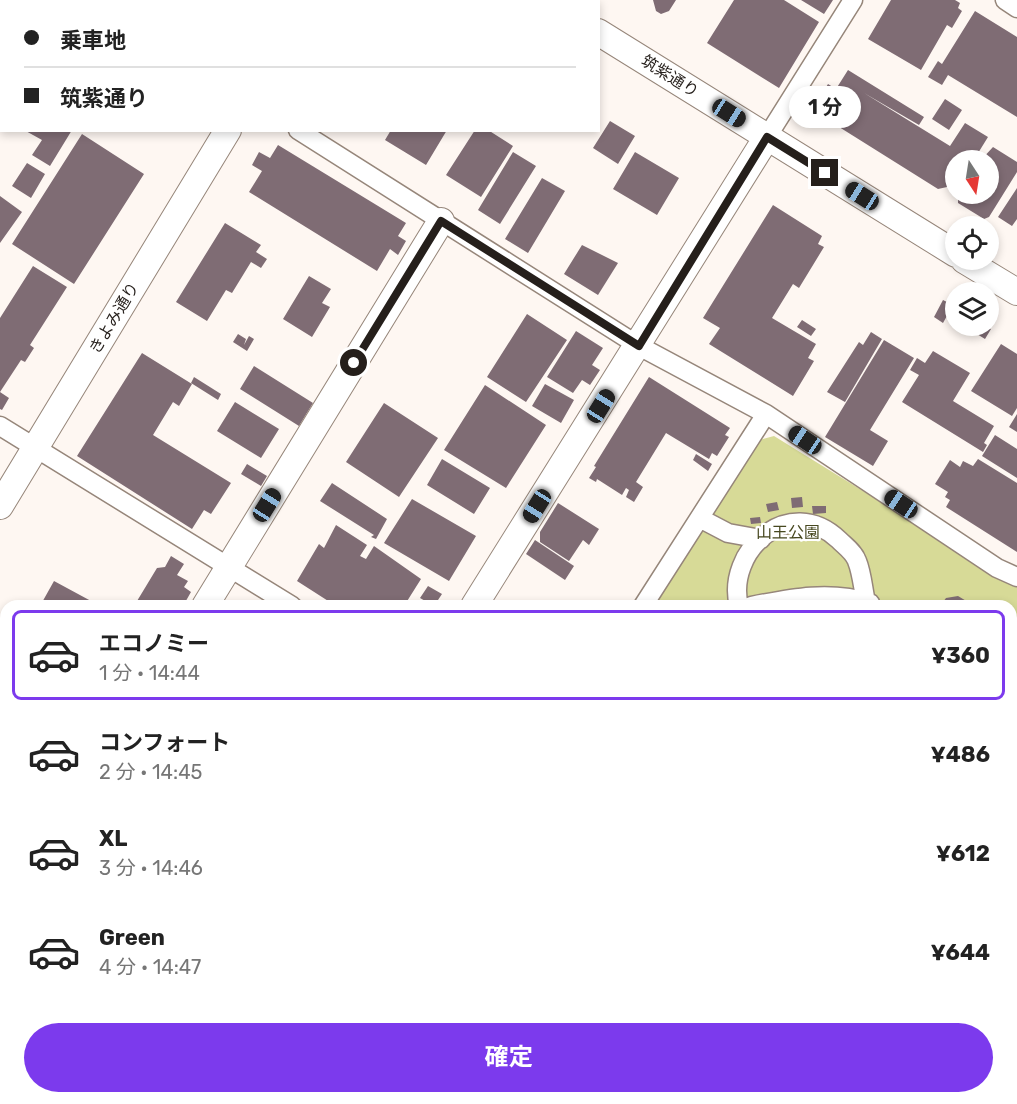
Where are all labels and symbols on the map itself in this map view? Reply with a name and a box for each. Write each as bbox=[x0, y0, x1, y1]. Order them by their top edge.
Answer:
street label: 筑紫通り bbox=[638, 51, 702, 101]
callout: 1 分 bbox=[789, 86, 861, 128]
car bbox=[709, 96, 749, 130]
north arrow bbox=[945, 150, 999, 204]
route end bbox=[811, 159, 838, 186]
car bbox=[842, 179, 882, 213]
street label: きよみ通り bbox=[85, 279, 143, 357]
route start bbox=[340, 349, 367, 376]
car bbox=[584, 386, 618, 426]
car bbox=[785, 422, 825, 458]
car bbox=[250, 485, 284, 525]
car bbox=[520, 486, 554, 526]
car bbox=[881, 486, 921, 522]
park label: 山王公園 bbox=[756, 523, 820, 542]

